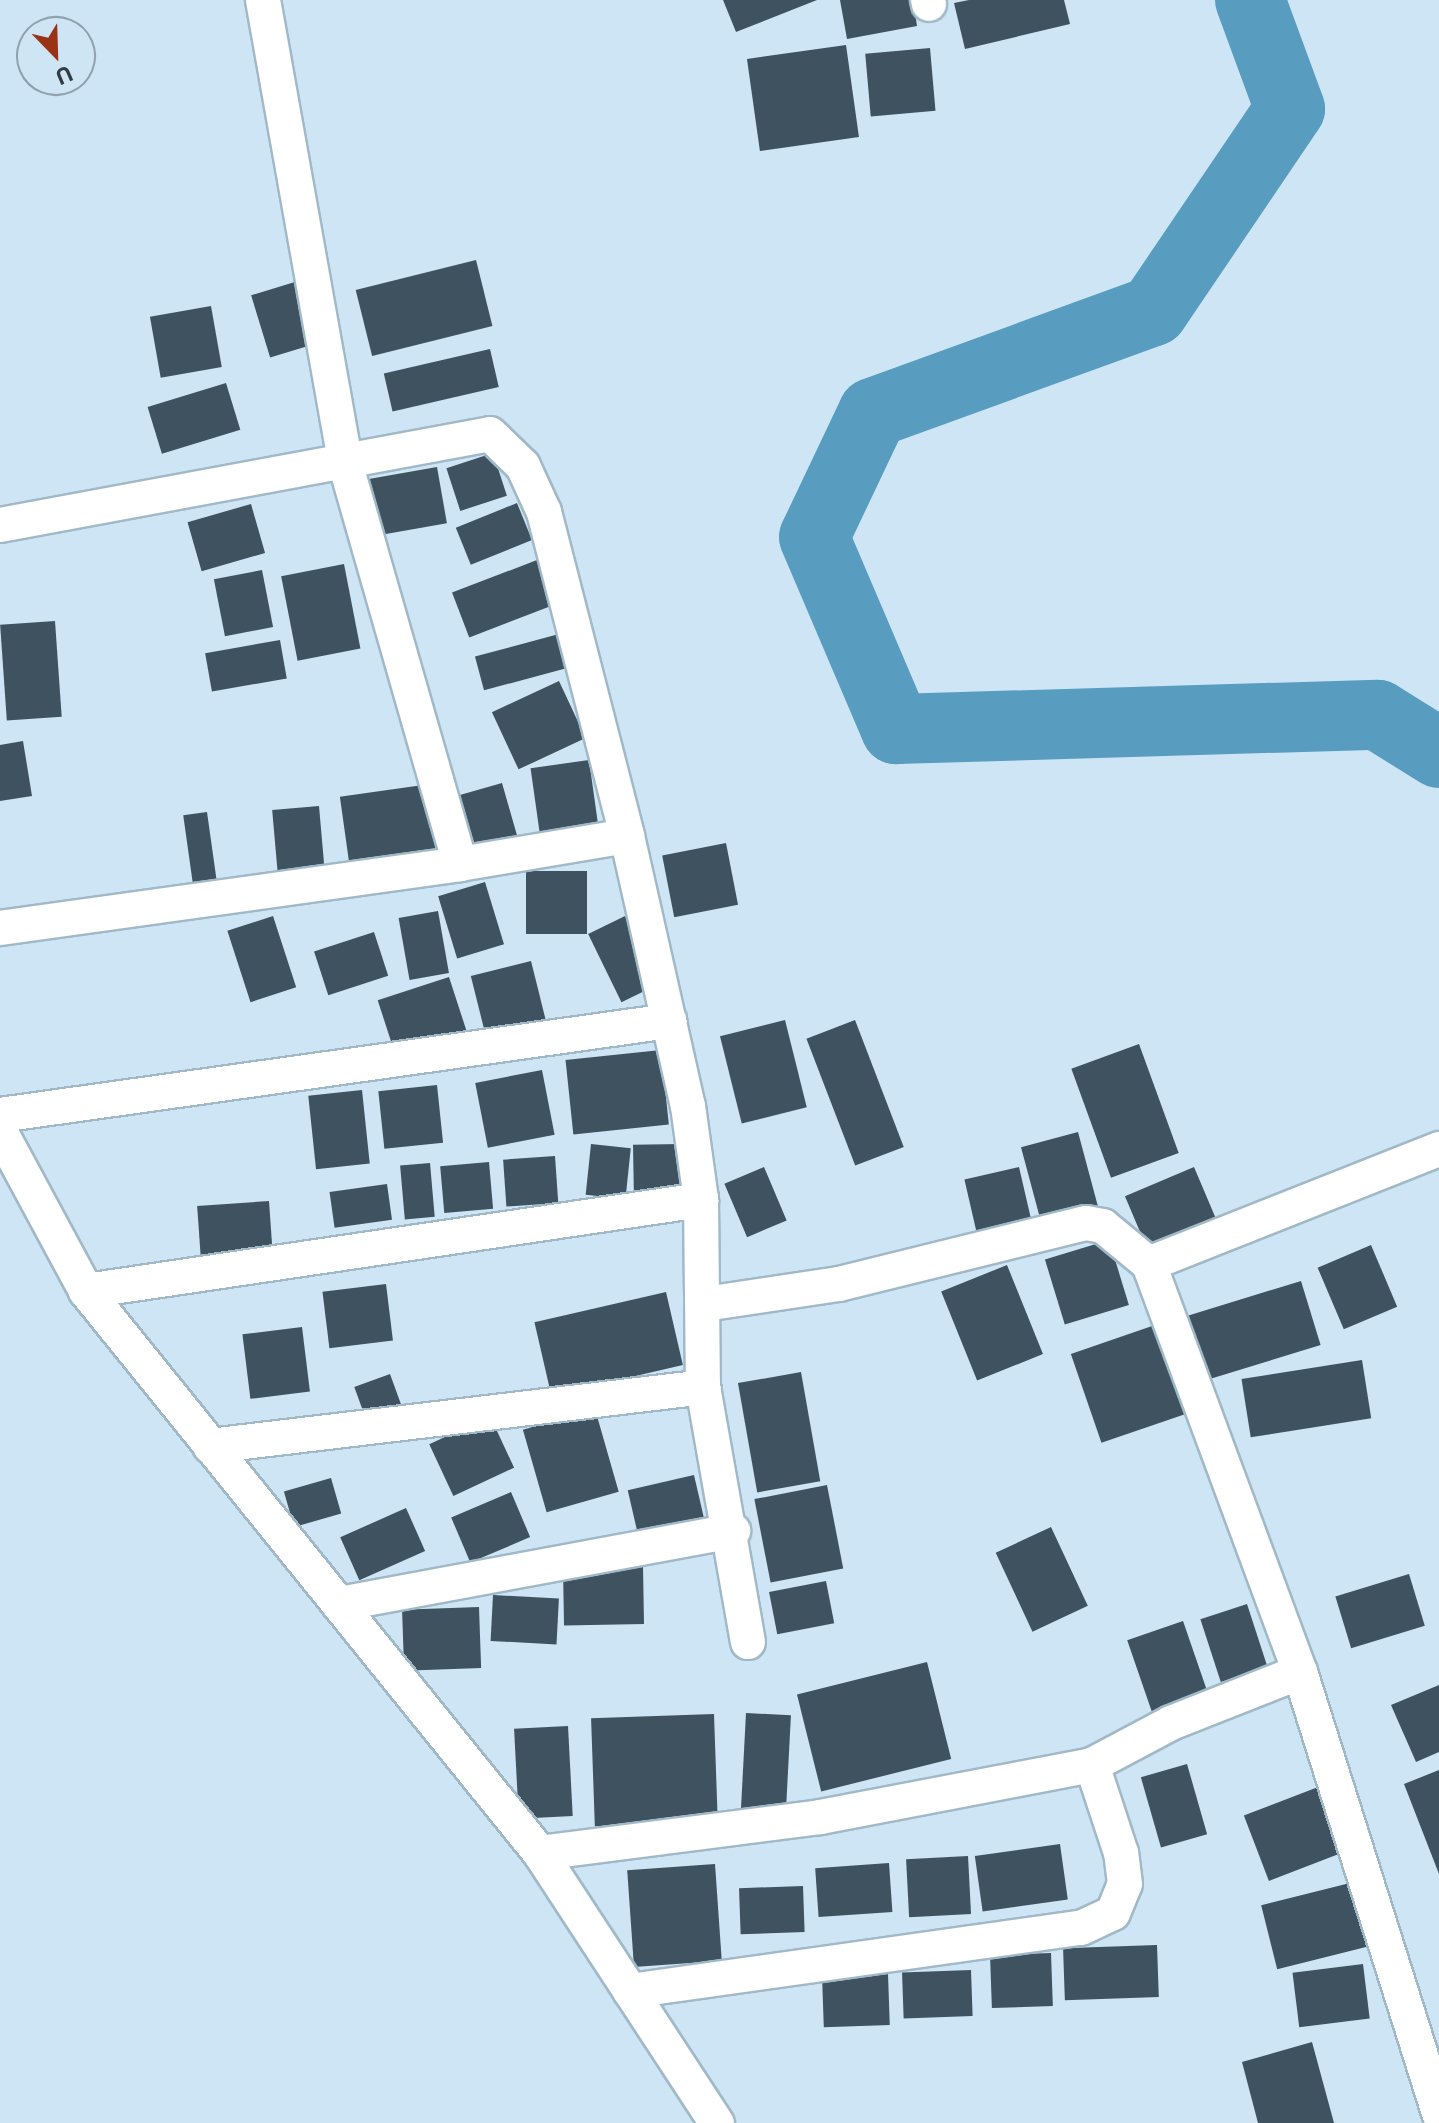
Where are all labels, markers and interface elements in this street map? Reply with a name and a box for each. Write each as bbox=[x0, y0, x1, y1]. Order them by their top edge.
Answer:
north arrow bbox=[16, 16, 96, 96]
text: U bbox=[51, 59, 78, 93]

